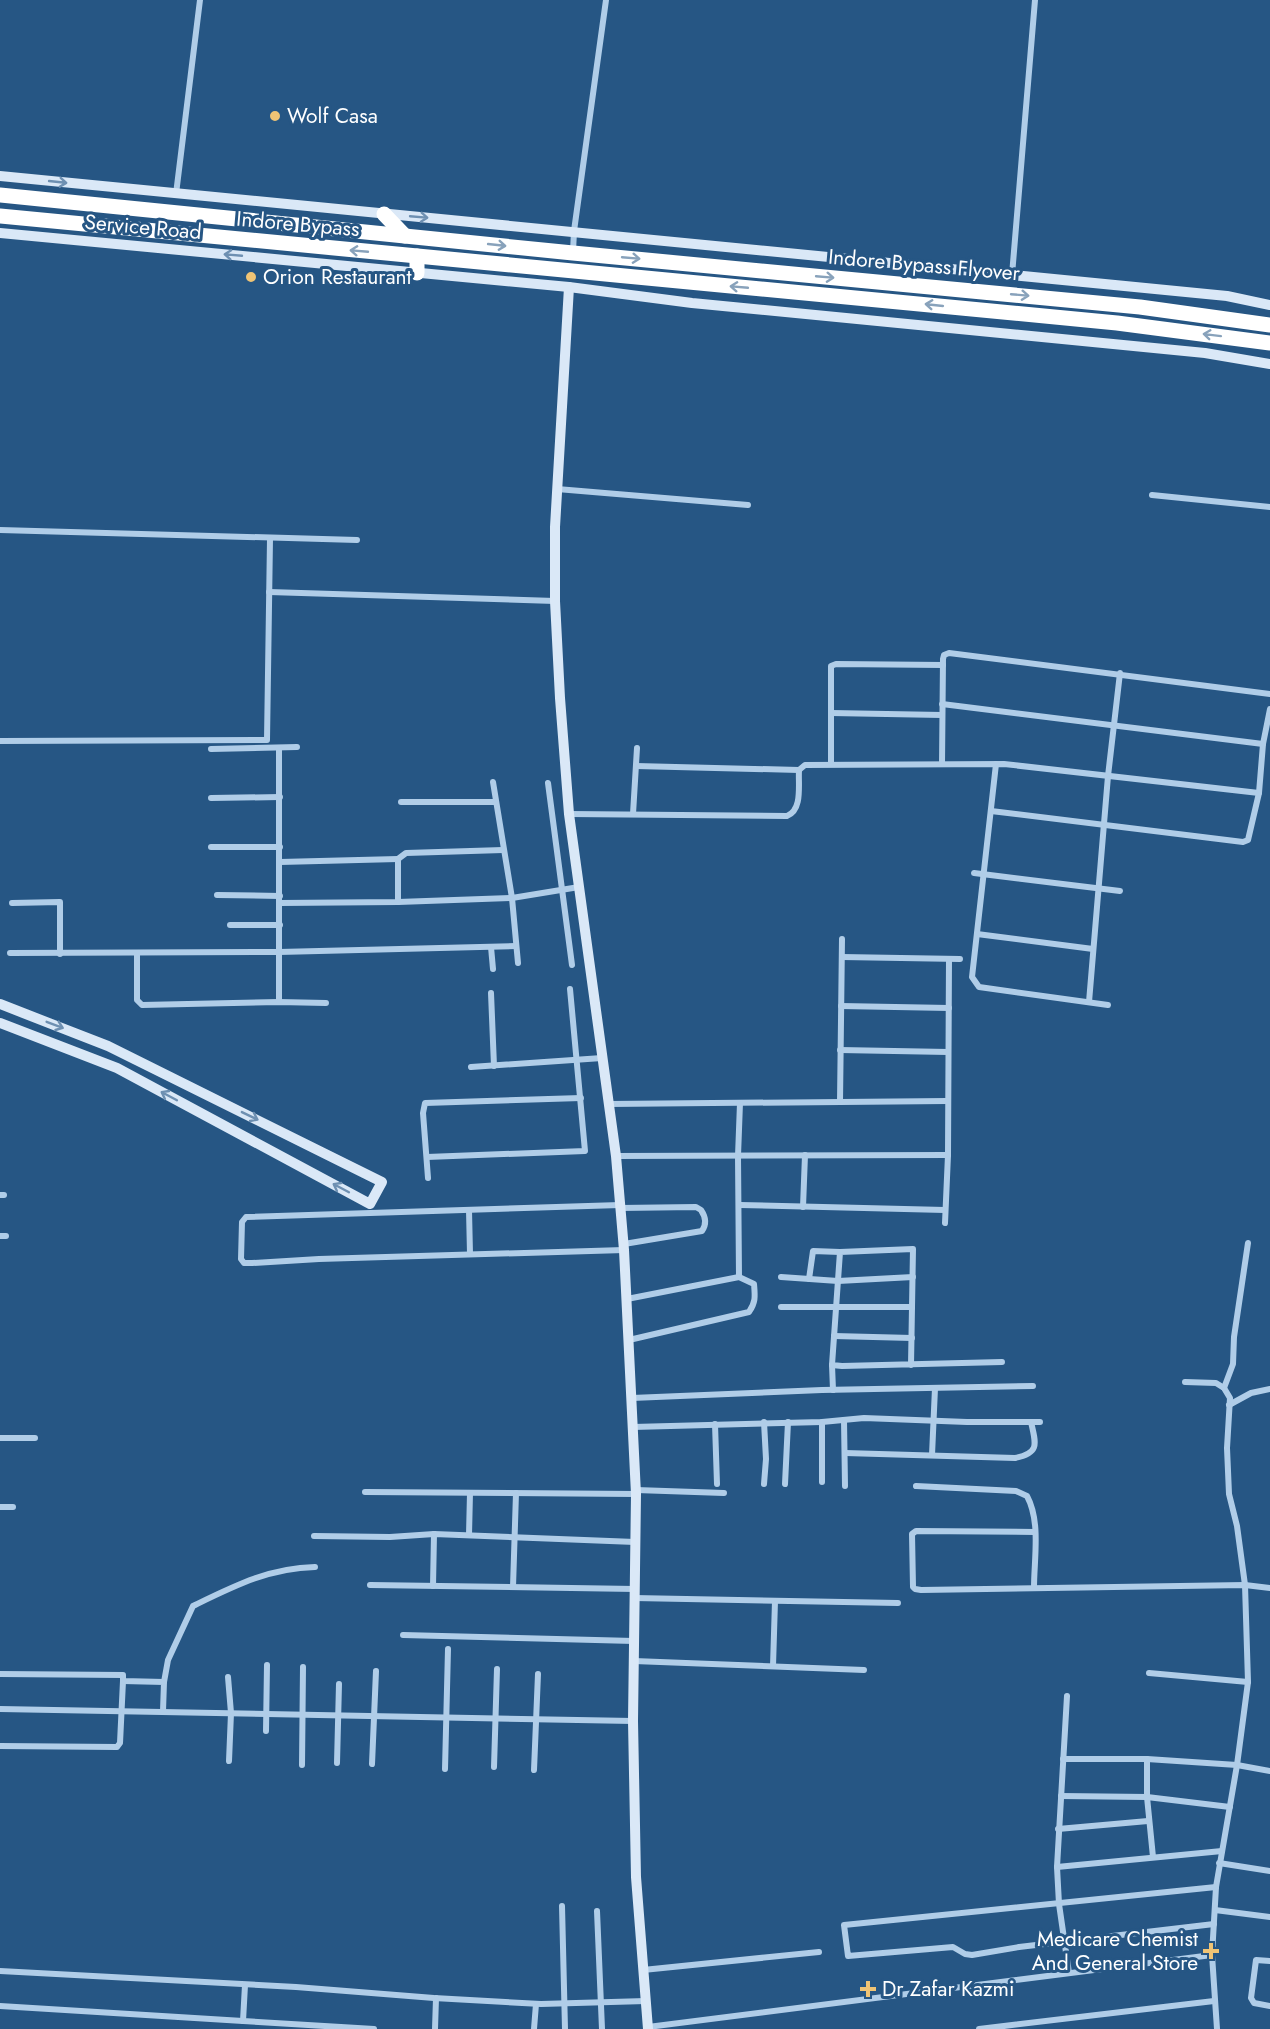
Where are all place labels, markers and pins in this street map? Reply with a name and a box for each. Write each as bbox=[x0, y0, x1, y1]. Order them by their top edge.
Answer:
place label: Wolf Casa bbox=[287, 101, 378, 131]
marker: Wolf Casa bbox=[268, 109, 282, 123]
place label: Orion Restaurant bbox=[263, 262, 412, 292]
marker: Orion Restaurant bbox=[244, 270, 258, 284]
place label: Medicare Chemist And General Store bbox=[1032, 1924, 1198, 1978]
marker: Medicare Chemist And General Store bbox=[1202, 1942, 1220, 1960]
place label: Dr Zafar Kazmi bbox=[882, 1974, 1014, 2004]
marker: Dr Zafar Kazmi bbox=[859, 1980, 877, 1998]

